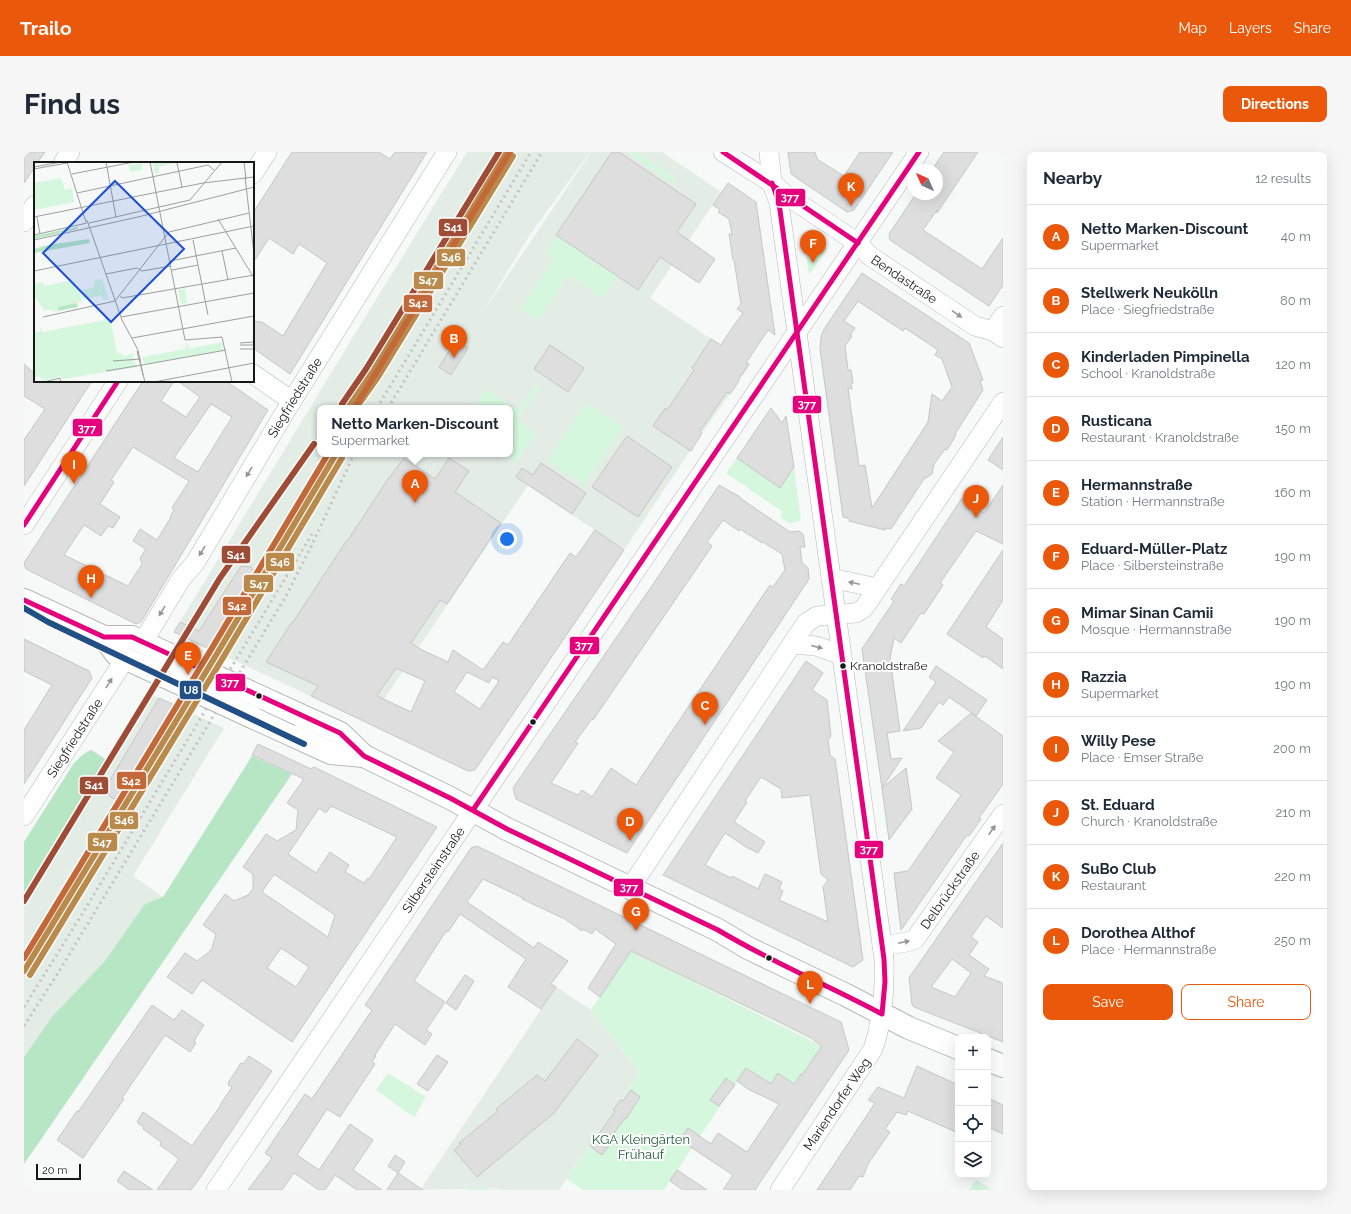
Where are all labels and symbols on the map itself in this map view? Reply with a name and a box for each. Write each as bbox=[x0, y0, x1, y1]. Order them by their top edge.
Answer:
inset map bbox=[34, 162, 254, 382]
north arrow bbox=[907, 164, 943, 200]
pin: K bbox=[838, 173, 864, 206]
line badge: 377 bbox=[775, 188, 806, 207]
text: 377 bbox=[781, 191, 800, 204]
line badge: S41 bbox=[438, 218, 468, 237]
text: S41 bbox=[444, 221, 463, 234]
pin: F bbox=[800, 230, 826, 263]
line badge: S46 bbox=[436, 248, 466, 267]
text: S46 bbox=[441, 251, 461, 264]
street label: Bendastraße bbox=[869, 252, 941, 307]
line badge: S47 bbox=[413, 271, 444, 290]
text: S47 bbox=[418, 274, 438, 287]
line badge: S42 bbox=[403, 294, 433, 313]
text: S42 bbox=[408, 297, 428, 310]
one-way arrow bbox=[952, 310, 963, 318]
pin: B bbox=[441, 325, 467, 358]
street label: Siegfriedstraße bbox=[264, 354, 325, 440]
line badge: 377 bbox=[792, 395, 822, 414]
text: 377 bbox=[798, 398, 817, 411]
line badge: 377 bbox=[72, 418, 103, 437]
text: 377 bbox=[78, 422, 97, 435]
pin: I bbox=[61, 451, 87, 484]
one-way arrow bbox=[246, 466, 253, 478]
pin: A bbox=[402, 470, 428, 503]
pin: J bbox=[963, 485, 989, 518]
your location bbox=[497, 529, 517, 549]
line badge: S41 bbox=[221, 545, 251, 564]
one-way arrow bbox=[198, 546, 206, 556]
text: S41 bbox=[227, 549, 246, 562]
line badge: S46 bbox=[265, 552, 295, 572]
text: S46 bbox=[270, 556, 290, 569]
pin: H bbox=[78, 565, 104, 598]
line badge: S47 bbox=[243, 574, 274, 593]
text: S47 bbox=[249, 578, 269, 591]
one-way arrow bbox=[848, 580, 860, 586]
line badge: S42 bbox=[222, 596, 252, 616]
text: S42 bbox=[227, 600, 247, 613]
one-way arrow bbox=[158, 605, 165, 617]
line badge: 377 bbox=[569, 636, 600, 655]
text: 377 bbox=[575, 639, 594, 652]
pin: E bbox=[175, 642, 201, 675]
one-way arrow bbox=[811, 645, 824, 651]
place label: Kranoldstraße bbox=[850, 659, 928, 673]
marker: Kranoldstraße bbox=[838, 661, 848, 671]
line badge: 377 bbox=[215, 673, 246, 692]
text: 377 bbox=[221, 676, 240, 689]
one-way arrow bbox=[105, 678, 113, 688]
line badge: U8 bbox=[179, 680, 202, 700]
text: U8 bbox=[184, 684, 199, 697]
unlabelled marker bbox=[254, 691, 264, 701]
pin: C bbox=[692, 692, 718, 725]
street label: Siegfriedstraße bbox=[43, 695, 105, 780]
unlabelled marker bbox=[528, 717, 538, 727]
line badge: S42 bbox=[116, 771, 147, 790]
text: S42 bbox=[121, 775, 141, 788]
line badge: S41 bbox=[79, 776, 109, 795]
text: S41 bbox=[85, 779, 104, 792]
pin: D bbox=[617, 808, 643, 841]
line badge: S46 bbox=[109, 811, 139, 830]
text: S46 bbox=[114, 814, 134, 827]
street label: Silbersteinstraße bbox=[399, 824, 468, 915]
one-way arrow bbox=[988, 825, 996, 835]
line badge: S47 bbox=[87, 832, 118, 852]
text: S47 bbox=[92, 836, 112, 849]
line badge: 377 bbox=[854, 840, 884, 859]
text: 377 bbox=[860, 843, 879, 856]
street label: Delbrückstraße bbox=[917, 848, 982, 932]
line badge: 377 bbox=[613, 878, 644, 897]
text: 377 bbox=[620, 881, 639, 894]
pin: G bbox=[623, 898, 649, 931]
one-way arrow bbox=[898, 939, 910, 945]
unlabelled marker bbox=[764, 953, 774, 963]
pin: L bbox=[797, 971, 823, 1004]
street label: Mariendorfer Weg bbox=[800, 1055, 874, 1153]
park label: KGA Kleingärten Frühauf bbox=[592, 1132, 690, 1162]
scale bar bbox=[36, 1162, 81, 1181]

